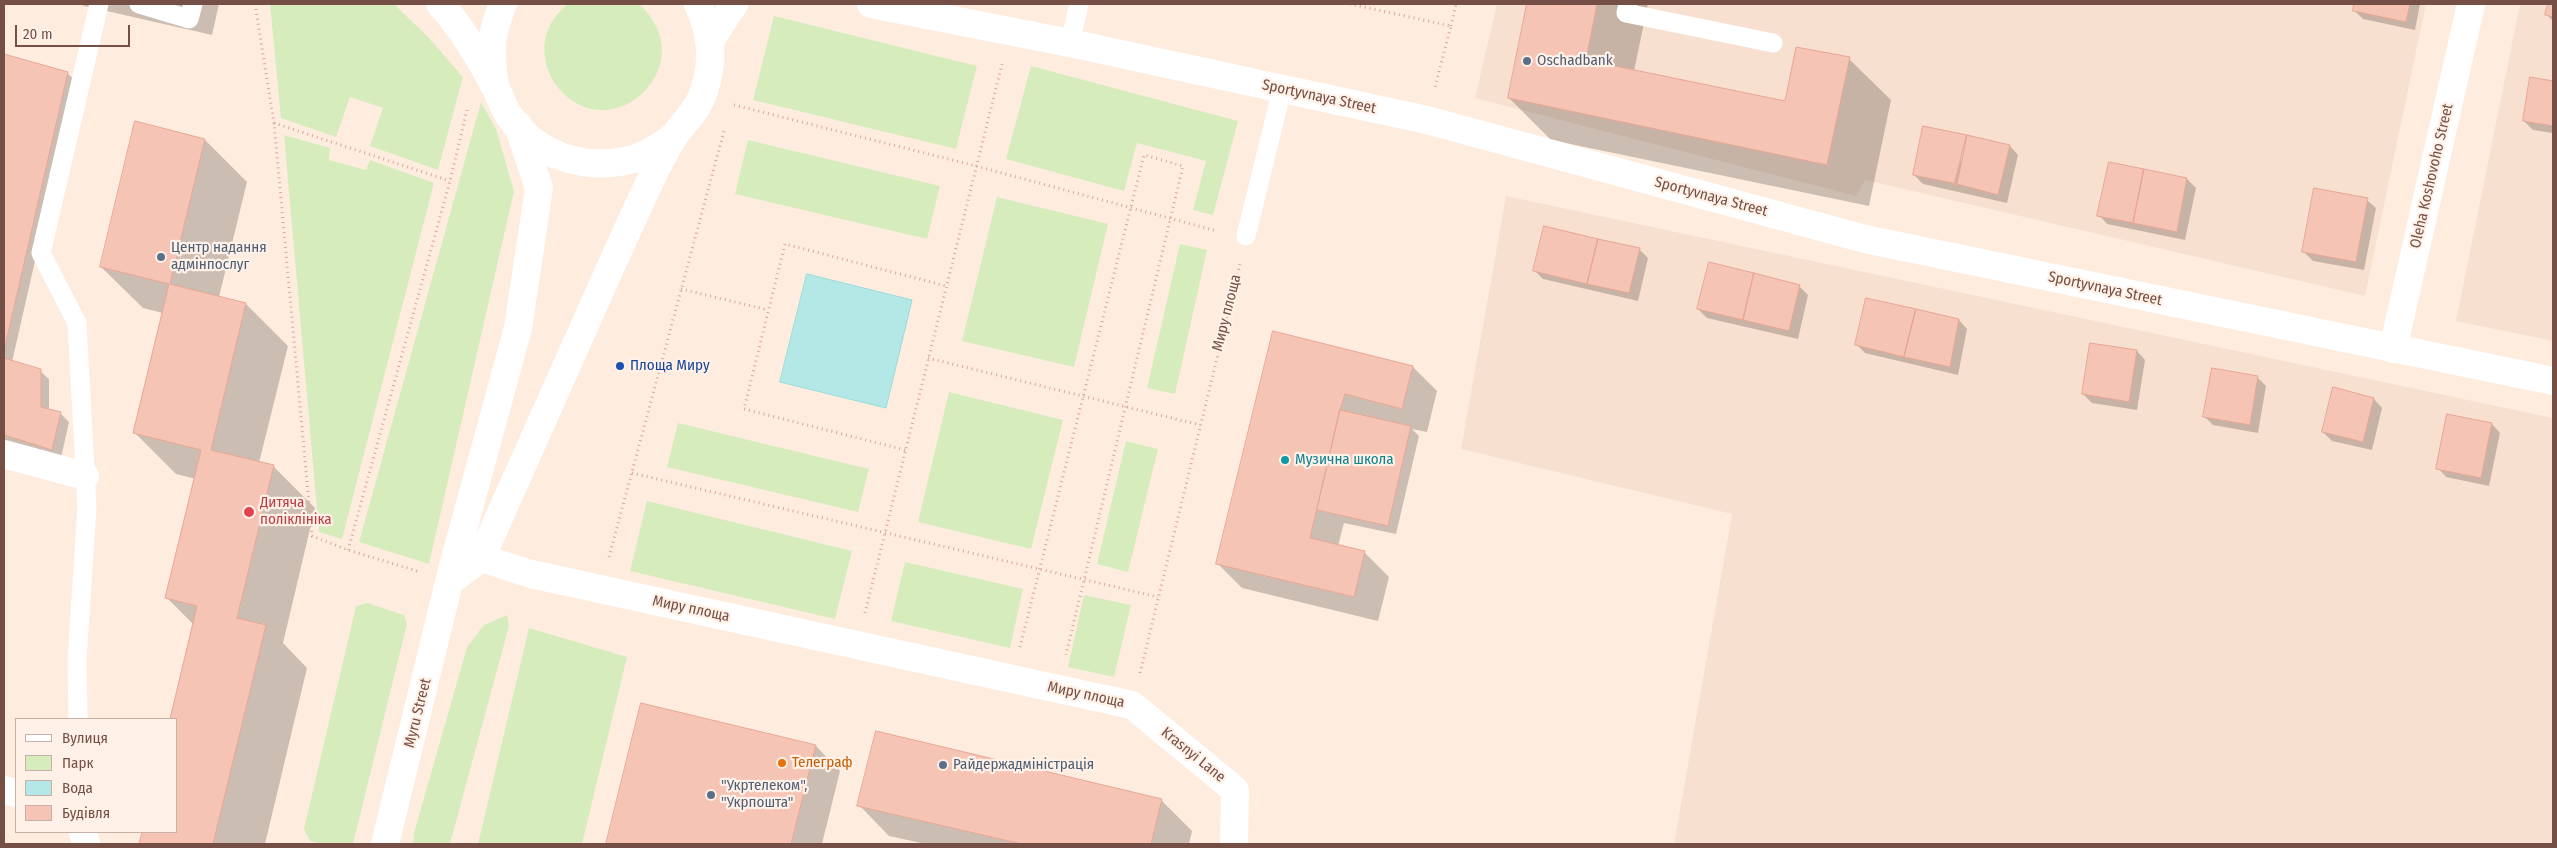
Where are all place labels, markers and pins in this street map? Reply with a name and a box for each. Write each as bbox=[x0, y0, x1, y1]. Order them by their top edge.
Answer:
place label: Oschadbank bbox=[1537, 52, 1613, 70]
marker: Oschadbank bbox=[1521, 55, 1533, 67]
place label: Центр надання адмінпослуг bbox=[171, 239, 267, 274]
marker: Центр надання адмінпослуг bbox=[155, 251, 167, 263]
place label: Площа Миру bbox=[630, 357, 710, 375]
marker: Площа Миру bbox=[614, 360, 626, 372]
place label: Музична школа bbox=[1295, 451, 1394, 469]
marker: Музична школа bbox=[1279, 454, 1291, 466]
place label: Дитяча поліклініка bbox=[260, 494, 332, 529]
marker: Дитяча поліклініка bbox=[242, 505, 256, 519]
place label: Телеграф bbox=[792, 754, 853, 772]
place label: Райдержадміністрація bbox=[953, 756, 1094, 774]
marker: Телеграф bbox=[776, 757, 788, 769]
marker: Райдержадміністрація bbox=[937, 759, 949, 771]
place label: "Укртелеком", "Укрпошта" bbox=[721, 777, 808, 812]
marker: "Укртелеком", "Укрпошта" bbox=[705, 789, 717, 801]

